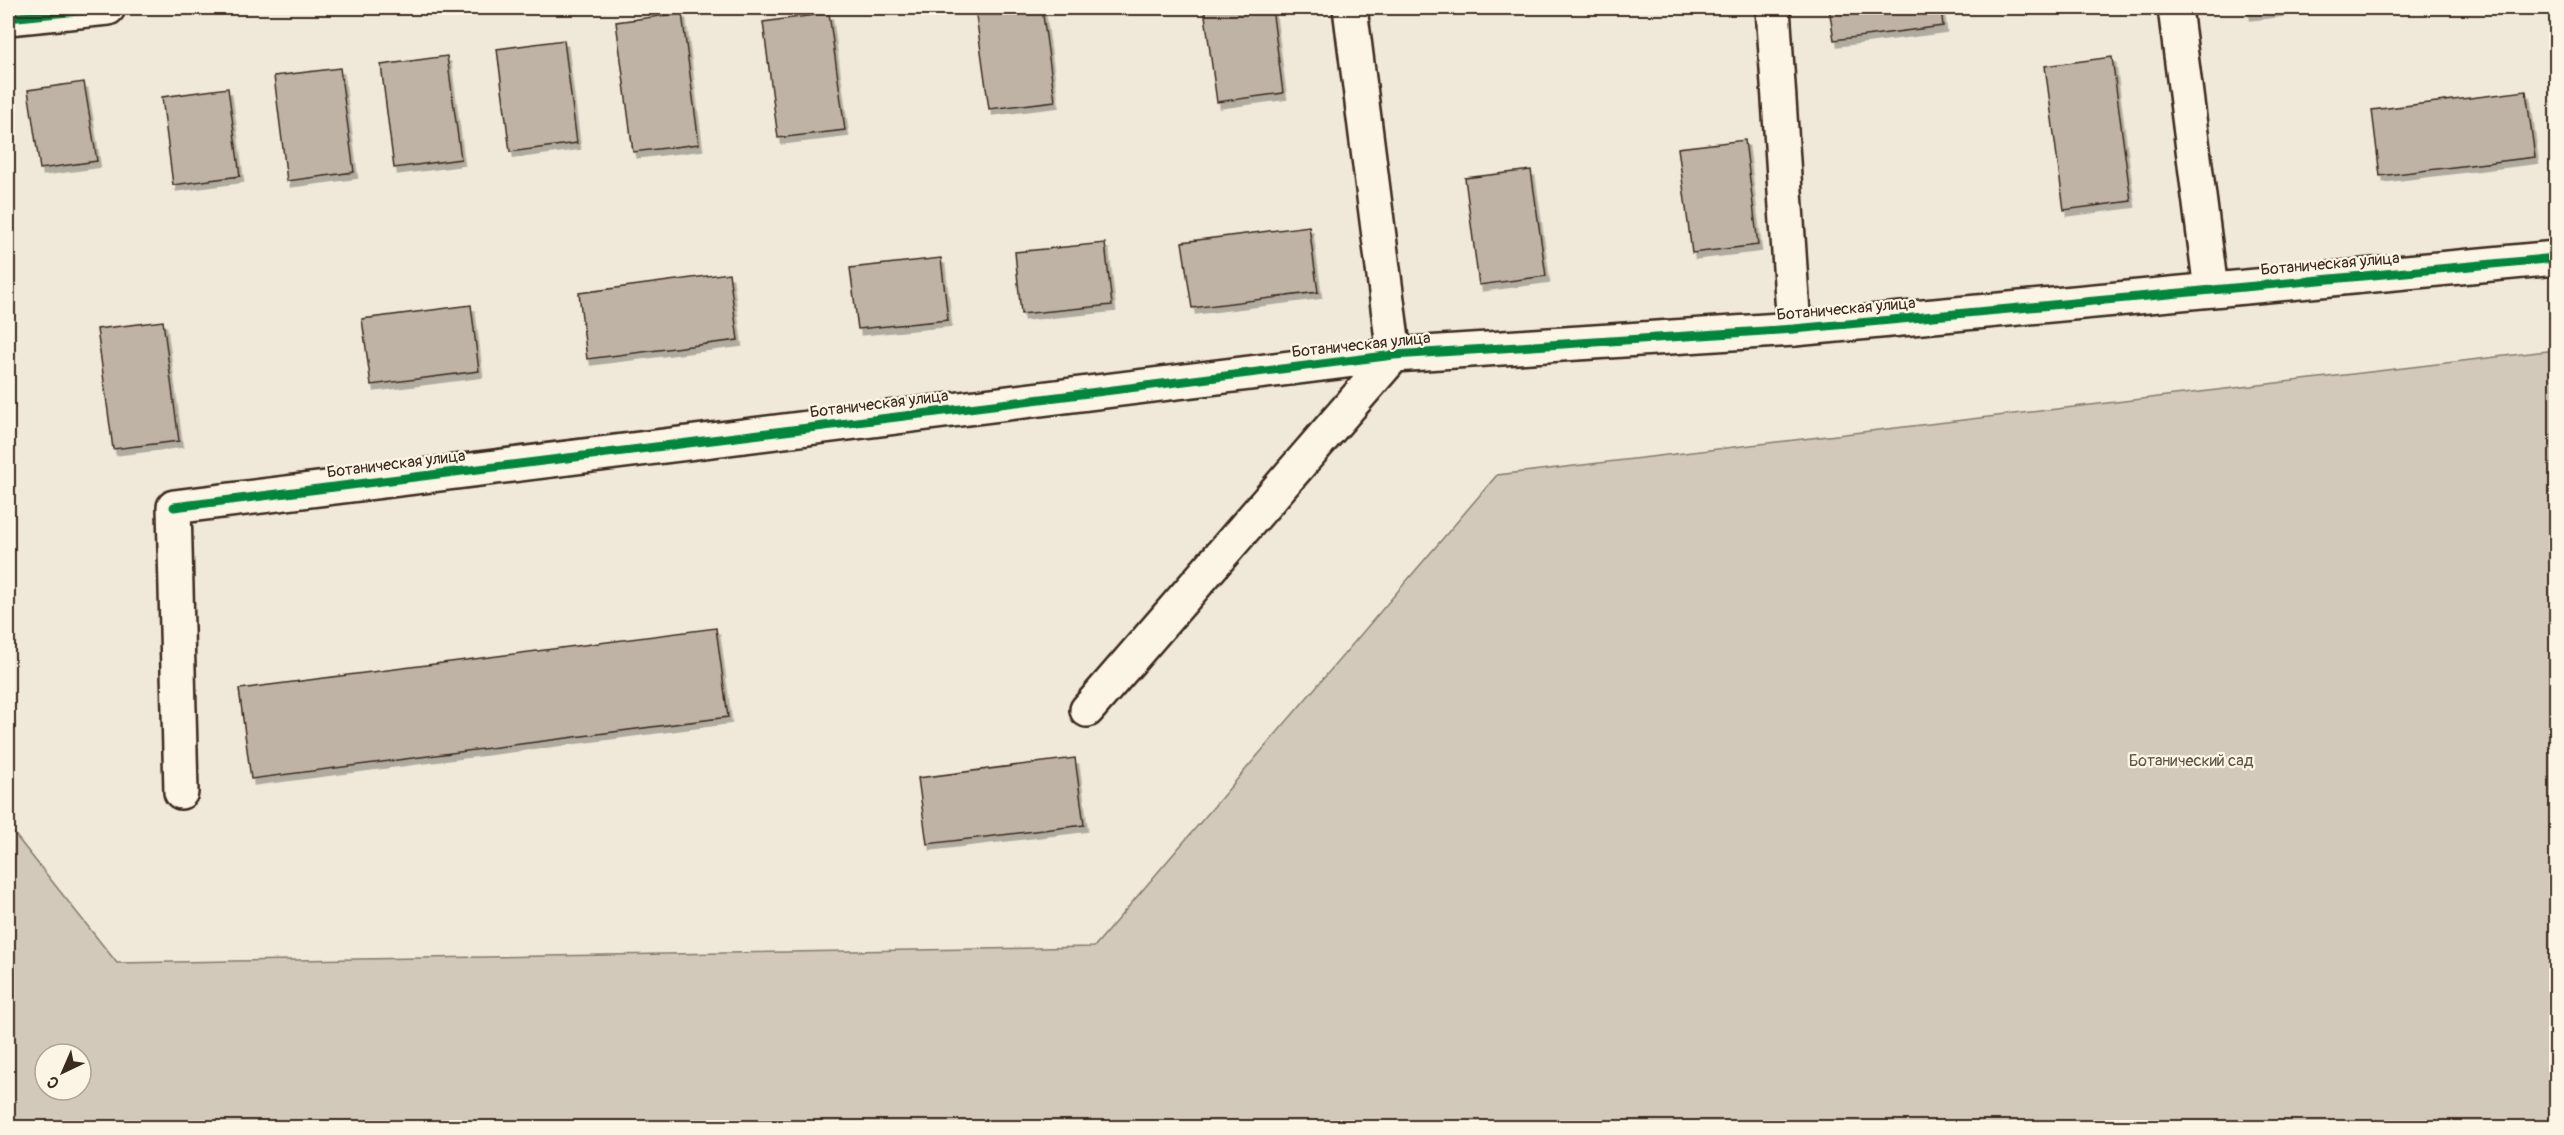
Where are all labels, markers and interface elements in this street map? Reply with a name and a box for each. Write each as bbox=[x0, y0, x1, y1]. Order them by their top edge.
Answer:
street label: Ботаническая улица bbox=[2260, 248, 2400, 280]
street label: Ботаническая улица bbox=[1776, 293, 1916, 325]
street label: Ботаническая улица bbox=[1291, 328, 1431, 362]
street label: Ботаническая улица bbox=[809, 386, 949, 422]
street label: Ботаническая улица bbox=[326, 446, 466, 482]
park label: Ботанический сад bbox=[2129, 751, 2254, 771]
north arrow bbox=[33, 1042, 93, 1102]
text: С bbox=[43, 1071, 64, 1093]

